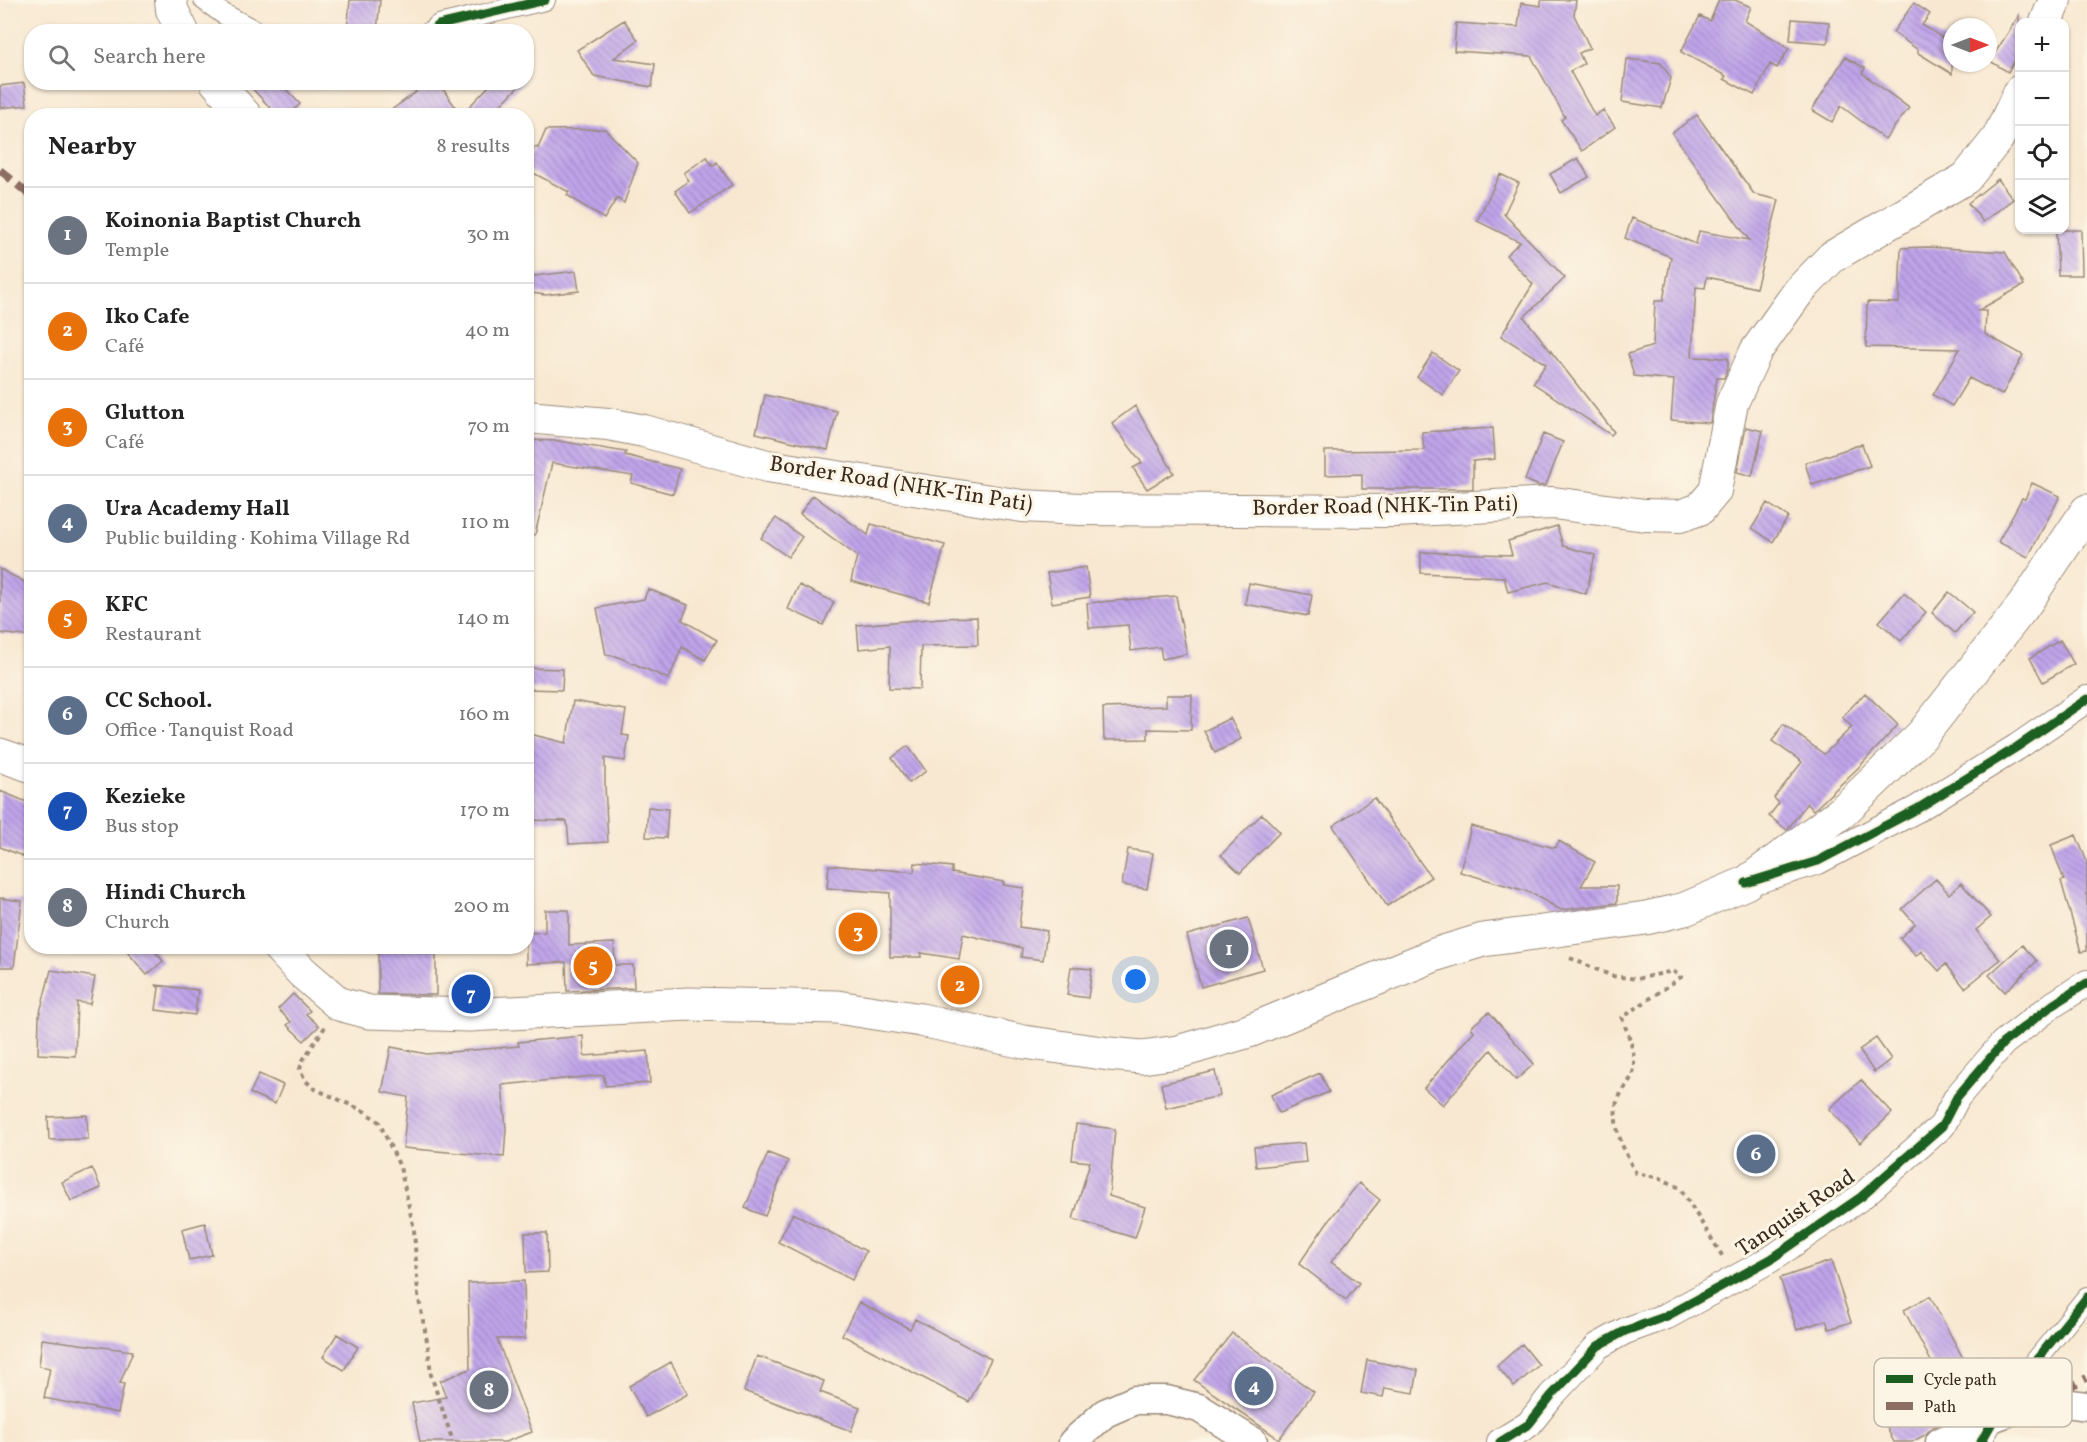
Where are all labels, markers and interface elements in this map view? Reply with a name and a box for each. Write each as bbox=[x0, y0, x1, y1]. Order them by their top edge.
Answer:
north arrow bbox=[1943, 18, 1997, 72]
map controls bbox=[2015, 18, 2069, 234]
button: + bbox=[2015, 18, 2069, 72]
search box bbox=[24, 24, 534, 90]
icon: search bbox=[45, 41, 78, 74]
text: Search here bbox=[93, 42, 206, 73]
button: − bbox=[2015, 72, 2069, 126]
button: locate bbox=[2015, 126, 2069, 180]
text: Nearby bbox=[48, 129, 137, 165]
text: 8 results bbox=[437, 133, 510, 161]
button: layers bbox=[2015, 180, 2069, 234]
text: Koinonia Baptist Church bbox=[105, 206, 361, 237]
text: 1 bbox=[63, 221, 72, 249]
text: 30 m bbox=[466, 221, 510, 249]
text: Temple bbox=[105, 237, 169, 265]
text: Iko Cafe bbox=[105, 302, 189, 333]
text: 2 bbox=[62, 317, 73, 345]
text: 40 m bbox=[465, 317, 510, 345]
text: Café bbox=[105, 333, 144, 361]
text: Glutton bbox=[105, 398, 185, 429]
text: 3 bbox=[62, 413, 73, 441]
text: 70 m bbox=[467, 413, 510, 441]
text: Café bbox=[105, 429, 144, 457]
street label: Border Road (NHK-Tin Pati) bbox=[767, 449, 1035, 521]
street label: Border Road (NHK-Tin Pati) bbox=[1252, 489, 1518, 525]
text: Ura Academy Hall bbox=[105, 494, 290, 525]
text: 4 bbox=[61, 509, 74, 537]
text: 110 m bbox=[461, 509, 510, 537]
text: Public building · Kohima Village Rd bbox=[105, 525, 410, 553]
text: KFC bbox=[105, 590, 148, 621]
text: 5 bbox=[63, 605, 72, 633]
text: 140 m bbox=[457, 605, 510, 633]
text: Restaurant bbox=[105, 621, 202, 649]
text: CC School. bbox=[105, 686, 213, 717]
text: 6 bbox=[62, 701, 73, 729]
text: 160 m bbox=[458, 701, 510, 729]
text: Office · Tanquist Road bbox=[105, 717, 294, 745]
text: Kezieke bbox=[105, 782, 186, 813]
text: 7 bbox=[63, 797, 72, 825]
text: 170 m bbox=[460, 797, 510, 825]
text: Bus stop bbox=[105, 813, 179, 841]
text: Hindi Church bbox=[105, 878, 246, 909]
text: 8 bbox=[62, 893, 73, 921]
text: 200 m bbox=[453, 893, 510, 921]
text: Church bbox=[105, 909, 170, 937]
pin: 3 bbox=[838, 910, 878, 954]
pin: 1 bbox=[1210, 926, 1248, 972]
pin: 5 bbox=[574, 944, 612, 988]
pin: 2 bbox=[940, 962, 980, 1008]
your location bbox=[1121, 965, 1150, 994]
pin: 7 bbox=[452, 972, 490, 1016]
pin: 6 bbox=[1736, 1132, 1776, 1176]
street label: Tanquist Road bbox=[1730, 1163, 1862, 1265]
legend bbox=[1874, 1358, 2072, 1427]
pin: 4 bbox=[1234, 1364, 1274, 1408]
pin: 8 bbox=[470, 1368, 508, 1412]
text: Cycle path bbox=[1924, 1370, 1997, 1392]
text: Path bbox=[1924, 1397, 1956, 1419]

